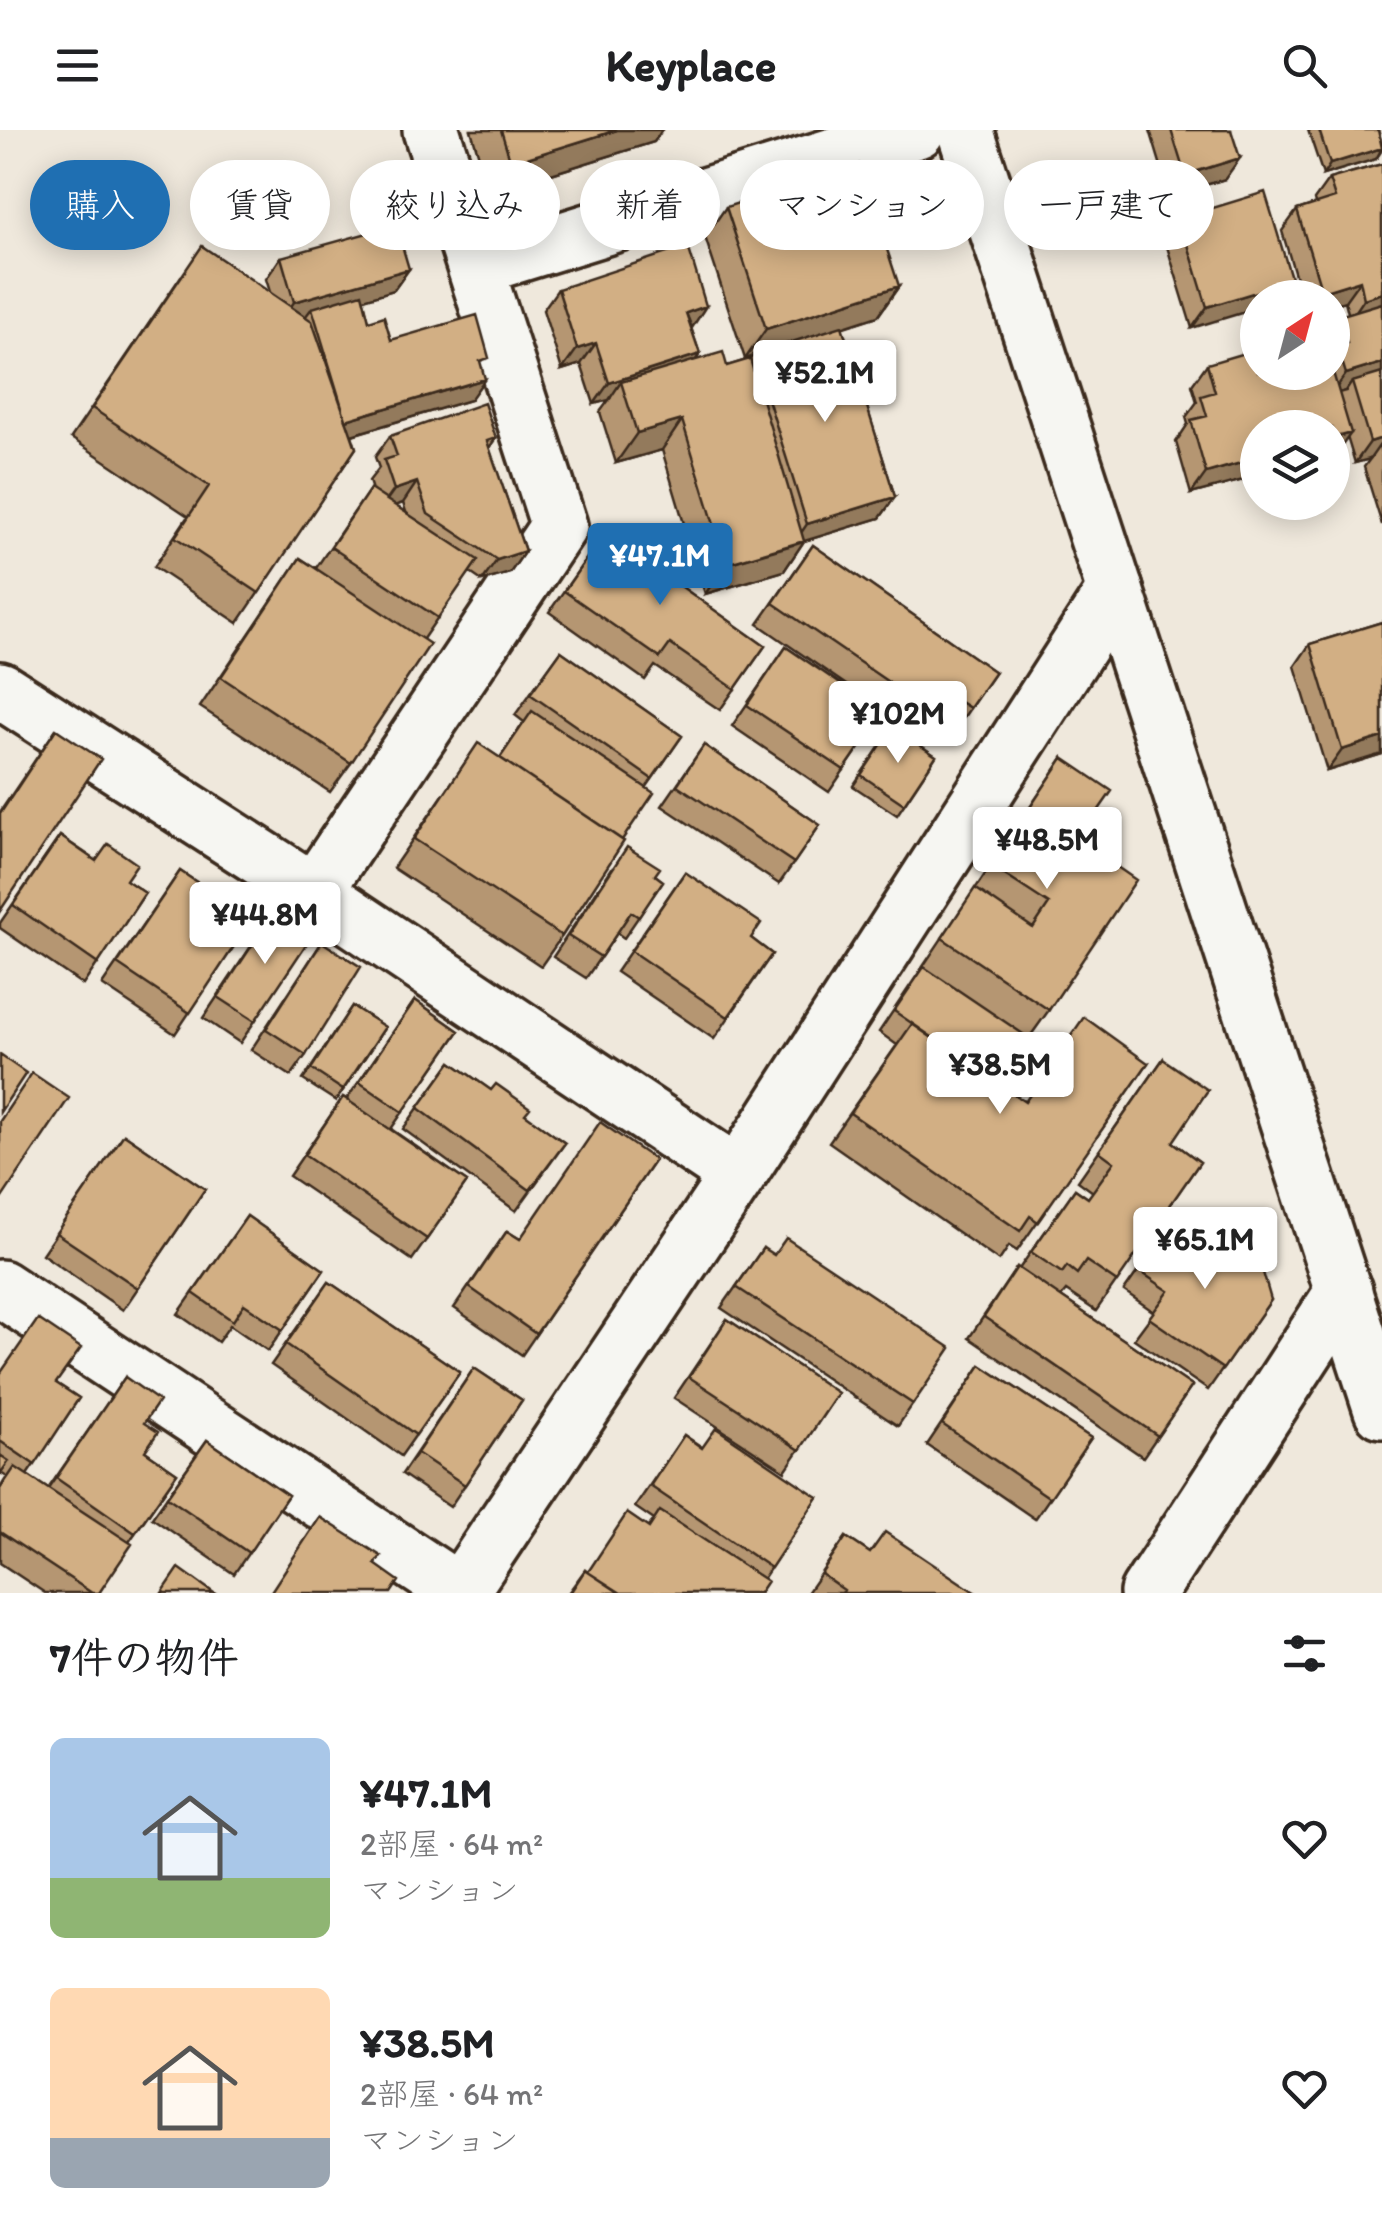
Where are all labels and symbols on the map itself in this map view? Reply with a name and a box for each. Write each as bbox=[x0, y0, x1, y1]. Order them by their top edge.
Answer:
north arrow bbox=[1240, 280, 1350, 390]
pin: ¥52.1M bbox=[744, 340, 906, 425]
pin: ¥47.1M bbox=[579, 523, 741, 608]
pin: ¥102M bbox=[828, 681, 968, 766]
pin: ¥48.5M bbox=[966, 807, 1128, 892]
pin: ¥44.8M bbox=[184, 882, 346, 967]
pin: ¥38.5M bbox=[919, 1032, 1081, 1117]
pin: ¥65.1M bbox=[1124, 1207, 1286, 1292]

